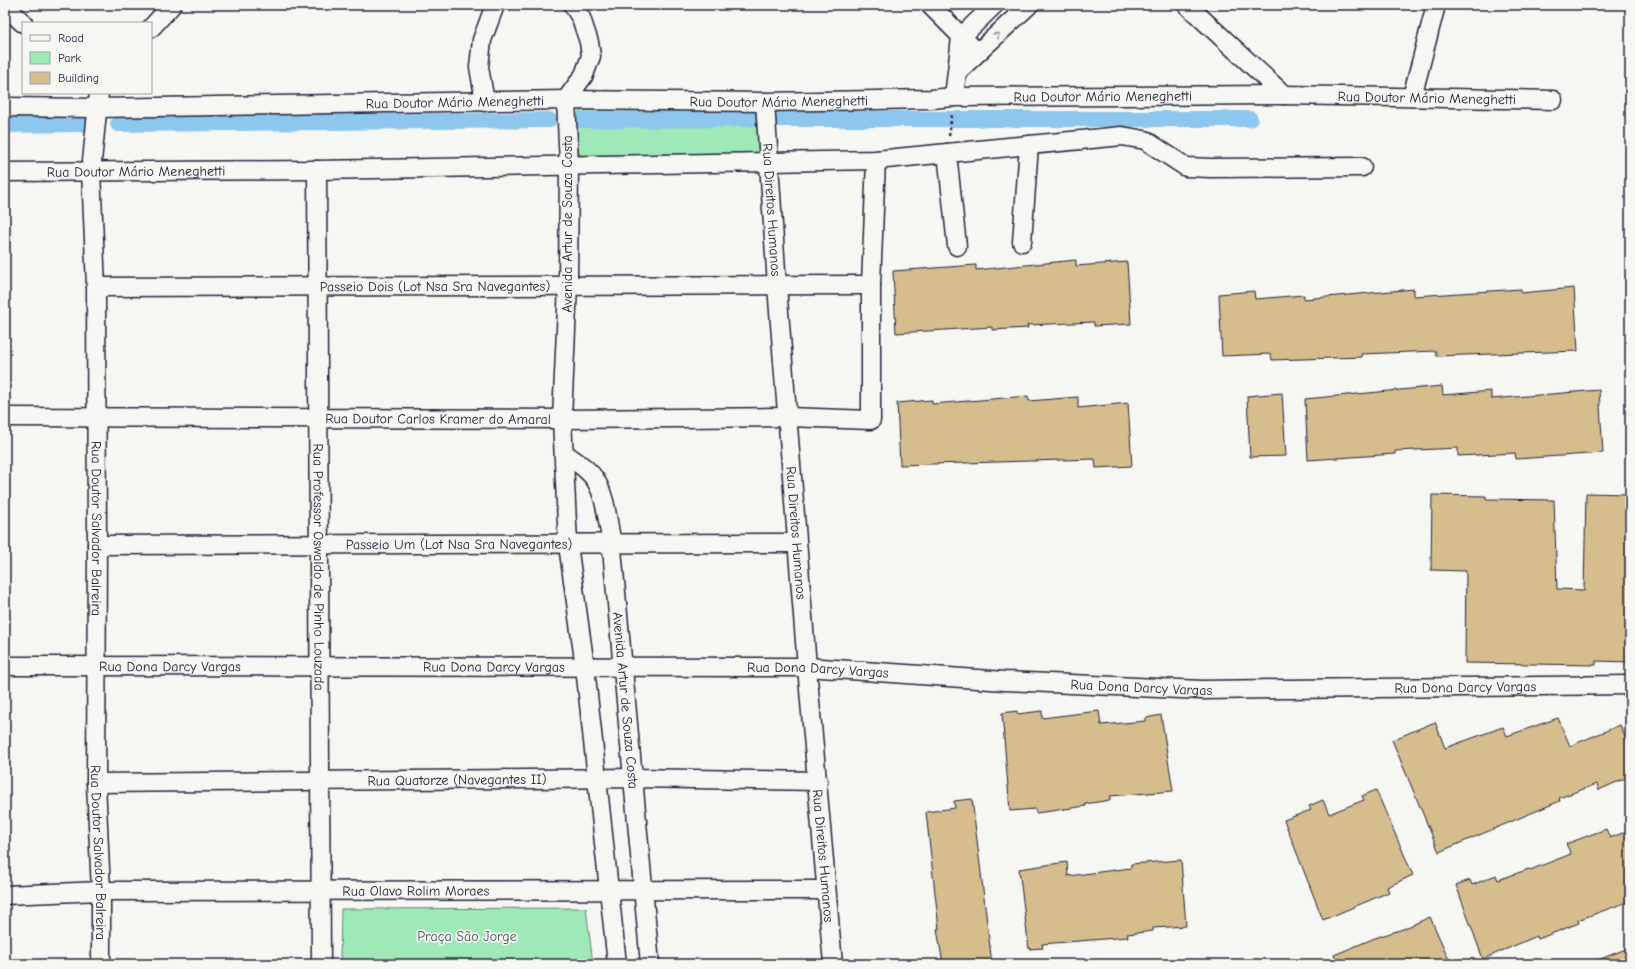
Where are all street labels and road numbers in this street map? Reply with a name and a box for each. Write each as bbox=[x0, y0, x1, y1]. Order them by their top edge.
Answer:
street label: Rua Doutor Mário Meneghetti bbox=[1013, 88, 1192, 106]
street label: Rua Doutor Mário Meneghetti bbox=[1337, 88, 1516, 108]
street label: Rua Doutor Mário Meneghetti bbox=[366, 92, 544, 112]
street label: Rua Doutor Mário Meneghetti bbox=[690, 92, 868, 111]
street label: Avenida Artur de Souza Costa bbox=[559, 135, 576, 313]
street label: Rua Direitos Humanos bbox=[759, 143, 784, 277]
street label: Rua Doutor Mário Meneghetti bbox=[47, 163, 225, 181]
street label: Passeio Dois (Lot Nsa Sra Navegantes) bbox=[320, 278, 550, 295]
street label: Rua Doutor Carlos Kramer do Amaral bbox=[325, 410, 551, 428]
street label: Rua Doutor Salvador Balreira bbox=[88, 441, 105, 616]
street label: Rua Professor Oswaldo de Pinho Louzada bbox=[309, 443, 328, 691]
street label: Rua Direitos Humanos bbox=[782, 466, 810, 600]
street label: Passeio Um (Lot Nsa Sra Navegantes) bbox=[346, 536, 572, 553]
street label: Avenida Artur de Souza Costa bbox=[609, 611, 642, 790]
street label: Rua Dona Darcy Vargas bbox=[99, 658, 241, 675]
street label: Rua Dona Darcy Vargas bbox=[423, 659, 565, 676]
street label: Rua Dona Darcy Vargas bbox=[747, 659, 889, 682]
street label: Rua Dona Darcy Vargas bbox=[1070, 676, 1212, 699]
street label: Rua Dona Darcy Vargas bbox=[1394, 678, 1536, 697]
street label: Rua Doutor Salvador Balreira bbox=[87, 765, 109, 940]
street label: Rua Quatorze (Navegantes II) bbox=[367, 771, 547, 789]
street label: Rua Direitos Humanos bbox=[809, 789, 837, 923]
street label: Rua Olavo Rolim Moraes bbox=[342, 882, 490, 900]

